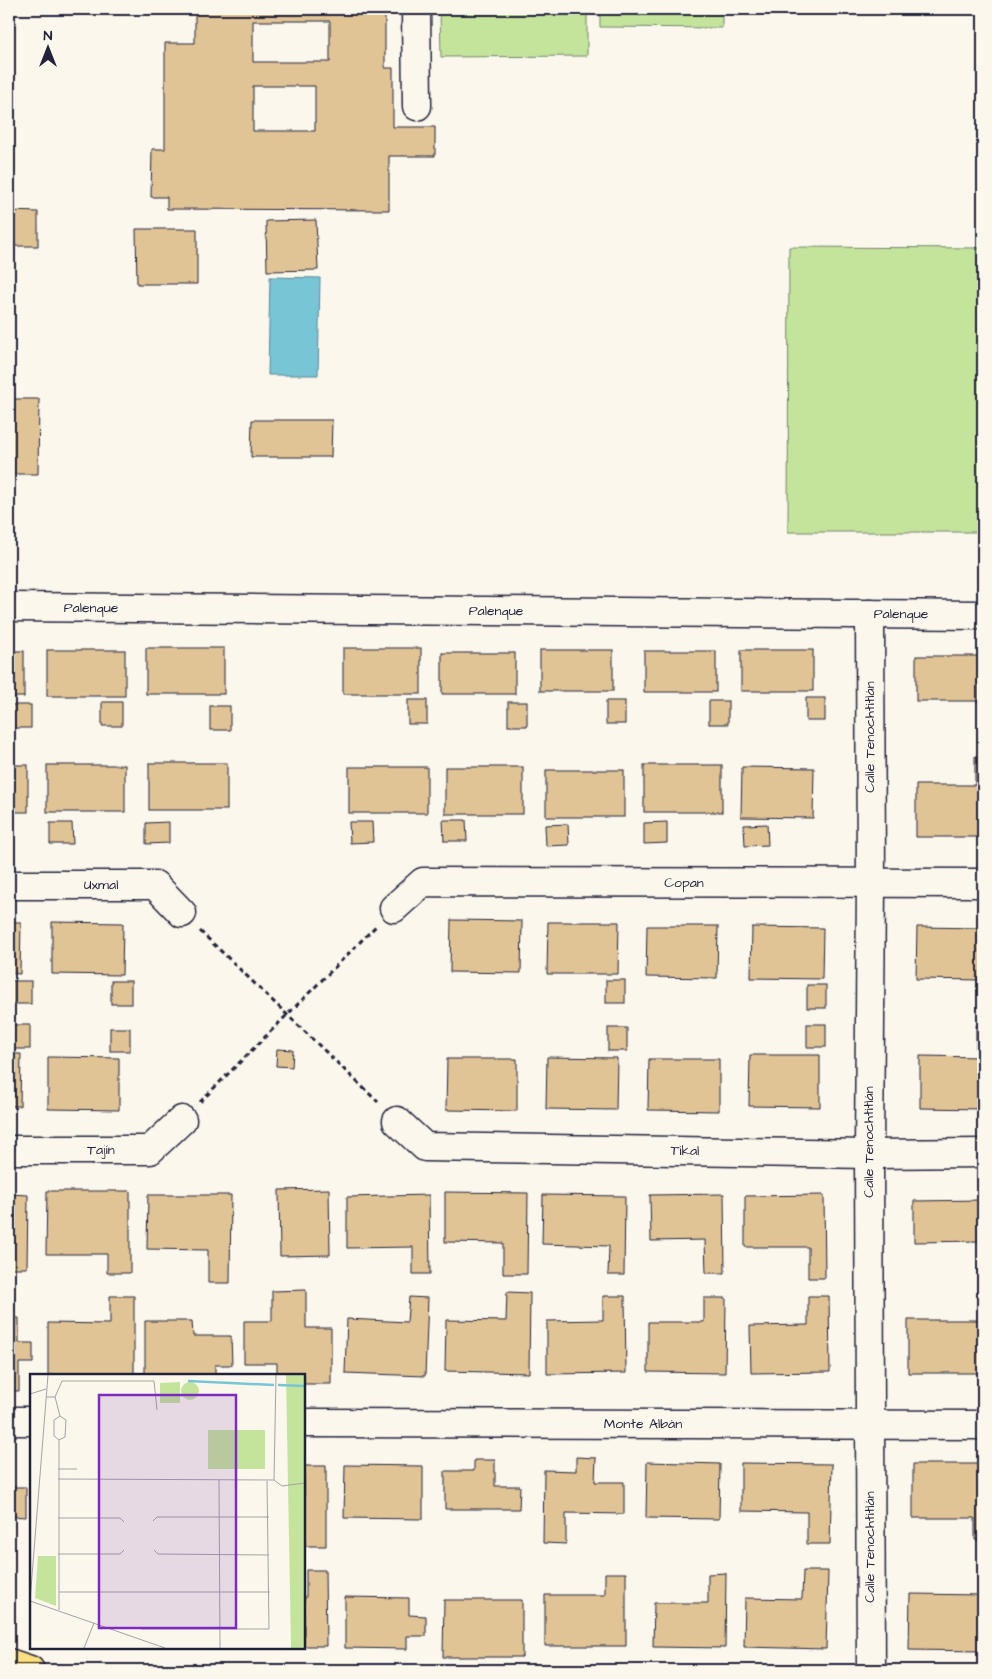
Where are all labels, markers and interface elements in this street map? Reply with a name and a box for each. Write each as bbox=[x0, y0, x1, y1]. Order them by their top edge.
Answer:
north arrow bbox=[22, 22, 72, 72]
text: N bbox=[44, 26, 53, 46]
street label: Palenque bbox=[64, 598, 119, 618]
street label: Palenque bbox=[469, 601, 524, 621]
street label: Palenque bbox=[874, 604, 929, 624]
street label: Calle Tenochtitlán bbox=[860, 681, 880, 793]
street label: Copan bbox=[664, 873, 704, 893]
street label: Uxmal bbox=[84, 875, 118, 895]
street label: Calle Tenochtitlán bbox=[859, 1086, 879, 1198]
street label: Tajín bbox=[87, 1140, 115, 1160]
street label: Tikal bbox=[670, 1141, 700, 1161]
inset map bbox=[30, 1374, 305, 1649]
street label: Monte Albán bbox=[604, 1414, 682, 1434]
street label: Calle Tenochtitlán bbox=[860, 1491, 880, 1603]

